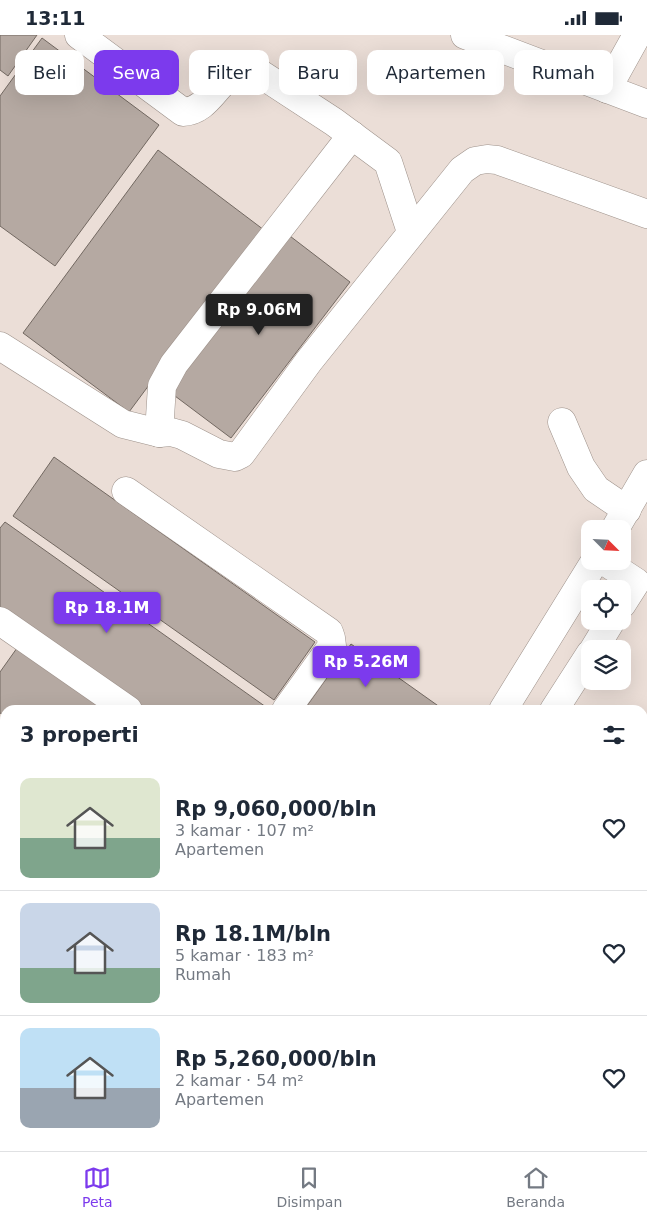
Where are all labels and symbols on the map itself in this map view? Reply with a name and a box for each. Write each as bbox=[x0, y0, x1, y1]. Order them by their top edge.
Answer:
pin: Rp 9.06M bbox=[207, 293, 311, 336]
north arrow bbox=[581, 520, 631, 570]
pin: Rp 18.1M bbox=[55, 591, 159, 634]
pin: Rp 5.26M bbox=[314, 645, 418, 688]

